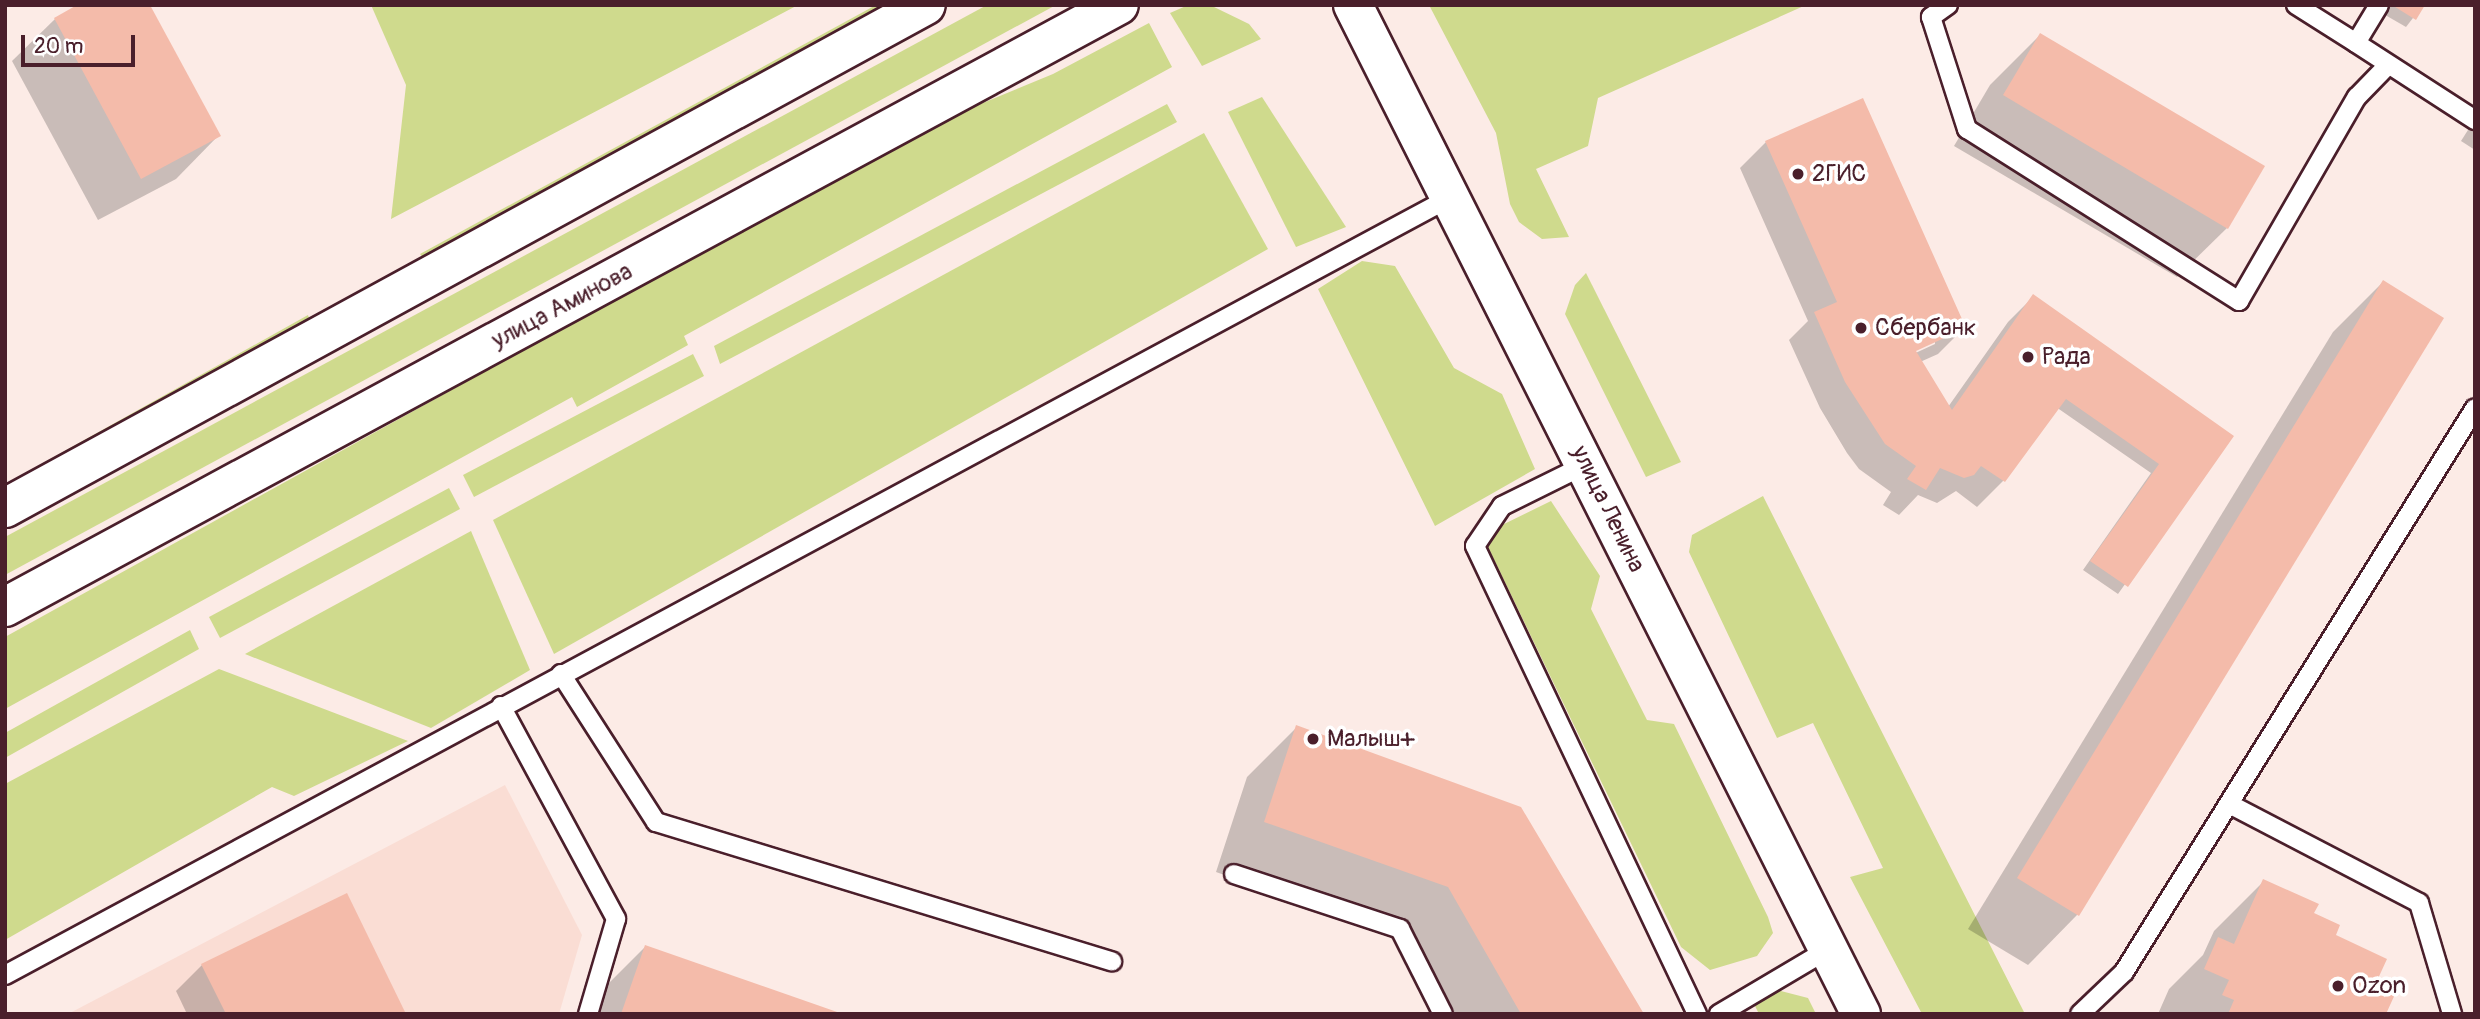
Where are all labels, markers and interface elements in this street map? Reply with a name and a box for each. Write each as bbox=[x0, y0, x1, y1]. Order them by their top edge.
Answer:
scale bar bbox=[24, 21, 138, 65]
text: 20 m bbox=[34, 33, 83, 60]
place label: 2ГИС bbox=[1812, 160, 1866, 188]
marker: 2ГИС bbox=[1790, 166, 1806, 182]
street label: улица Аминова bbox=[487, 257, 637, 355]
place label: Сбербанк bbox=[1875, 314, 1976, 342]
marker: Сбербанк bbox=[1853, 320, 1869, 336]
place label: Рада bbox=[2042, 343, 2091, 371]
marker: Рада bbox=[2020, 349, 2036, 365]
street label: улица Ленина bbox=[1565, 441, 1651, 577]
place label: Малыш+ bbox=[1327, 725, 1414, 753]
marker: Малыш+ bbox=[1305, 731, 1321, 747]
place label: Ozon bbox=[2352, 972, 2406, 1000]
marker: Ozon bbox=[2330, 978, 2346, 994]

